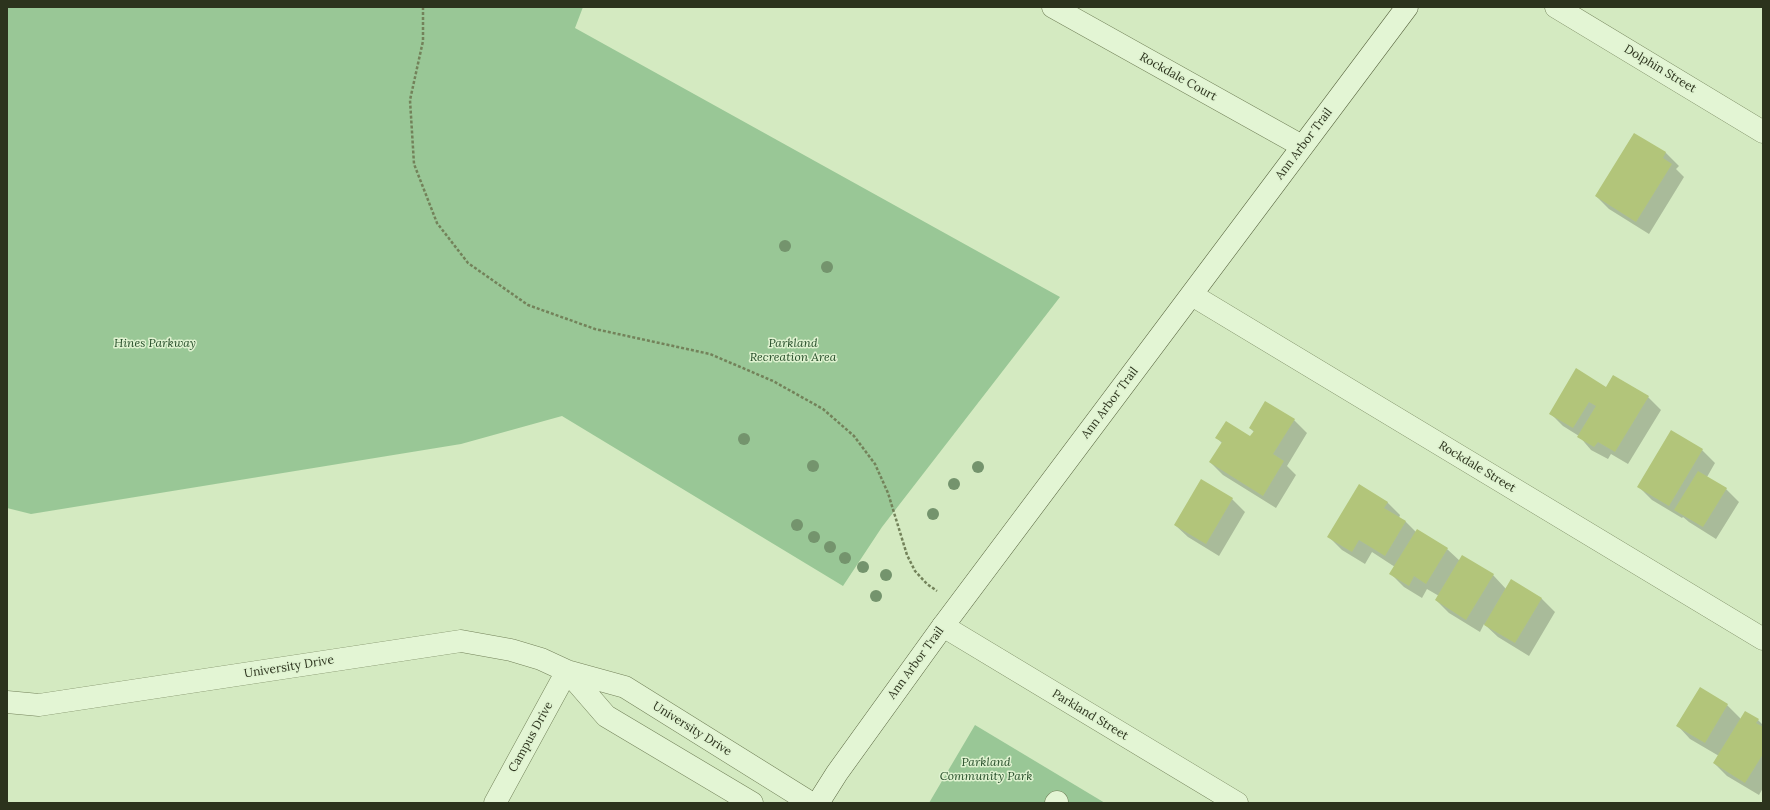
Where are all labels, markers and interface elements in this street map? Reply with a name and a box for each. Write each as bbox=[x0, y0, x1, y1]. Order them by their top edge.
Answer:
street label: Dolphin Street bbox=[1621, 42, 1699, 96]
street label: Rockdale Court bbox=[1137, 50, 1219, 104]
street label: Ann Arbor Trail bbox=[1272, 105, 1336, 183]
park label: Hines Parkway bbox=[114, 337, 196, 351]
park label: Parkland Recreation Area bbox=[750, 337, 836, 365]
street label: Ann Arbor Trail bbox=[1078, 364, 1142, 442]
street label: Rockdale Street bbox=[1436, 438, 1518, 496]
street label: Ann Arbor Trail bbox=[885, 624, 947, 702]
street label: University Drive bbox=[243, 653, 335, 681]
street label: Parkland Street bbox=[1049, 687, 1131, 743]
street label: Campus Drive bbox=[506, 699, 556, 775]
street label: University Drive bbox=[650, 699, 734, 759]
park label: Parkland Community Park bbox=[940, 756, 1032, 784]

